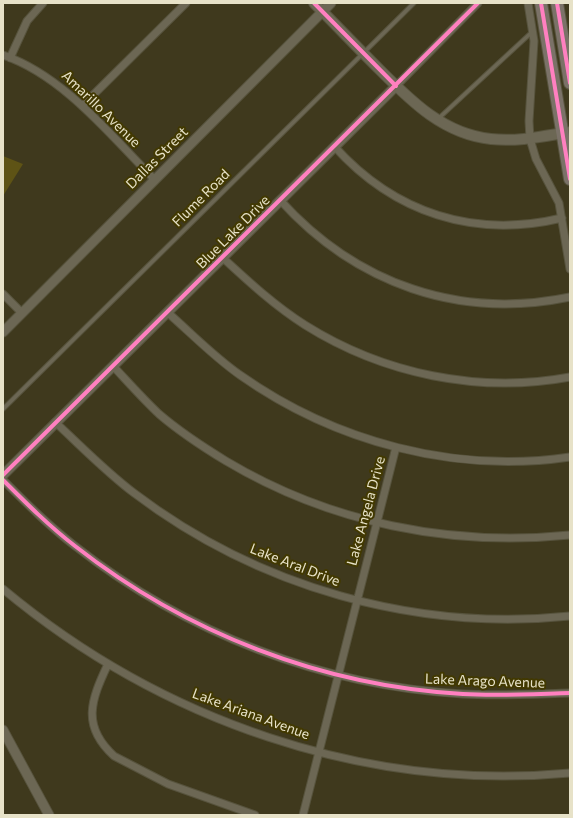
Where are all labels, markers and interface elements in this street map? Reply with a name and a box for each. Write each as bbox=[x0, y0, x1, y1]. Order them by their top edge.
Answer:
street label: Amarillo Avenue bbox=[58, 67, 144, 151]
street label: Dallas Street bbox=[123, 124, 191, 192]
street label: Flume Road bbox=[169, 166, 233, 230]
street label: Blue Lake Drive bbox=[193, 192, 273, 272]
street label: Lake Angela Drive bbox=[343, 454, 389, 568]
street label: Lake Aral Drive bbox=[248, 540, 342, 590]
street label: Lake Arago Avenue bbox=[425, 671, 545, 691]
street label: Lake Ariana Avenue bbox=[190, 685, 312, 743]

